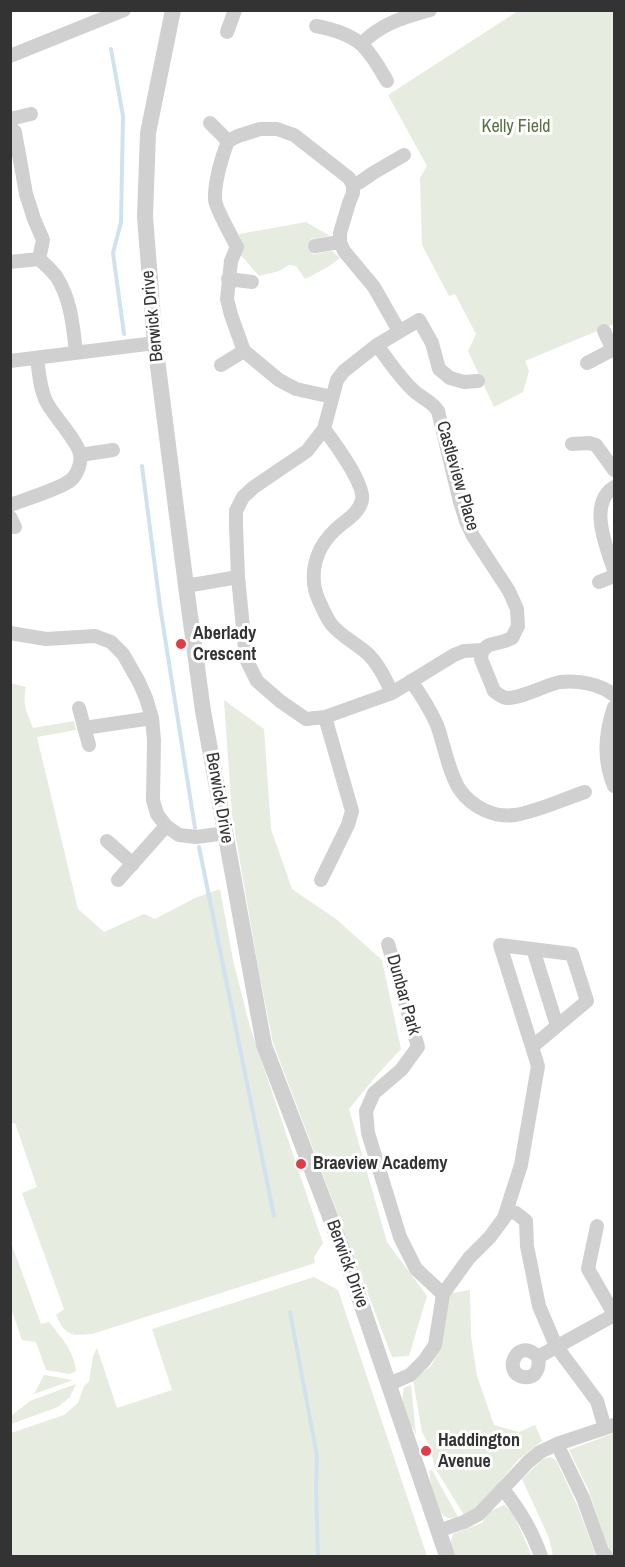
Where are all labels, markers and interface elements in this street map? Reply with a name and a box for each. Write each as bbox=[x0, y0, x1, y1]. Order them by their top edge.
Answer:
park label: Kelly Field bbox=[482, 116, 550, 138]
street label: Berwick Drive bbox=[137, 269, 169, 363]
street label: Castleview Place bbox=[431, 419, 483, 533]
place label: Aberlady Crescent bbox=[193, 623, 256, 666]
marker: Aberlady Crescent bbox=[174, 637, 188, 651]
street label: Berwick Drive bbox=[200, 751, 238, 845]
street label: Dunbar Park bbox=[381, 952, 425, 1038]
place label: Braeview Academy bbox=[313, 1153, 448, 1175]
marker: Braeview Academy bbox=[294, 1157, 308, 1171]
street label: Berwick Drive bbox=[321, 1217, 373, 1311]
place label: Haddington Avenue bbox=[438, 1430, 520, 1472]
marker: Haddington Avenue bbox=[419, 1444, 433, 1458]

